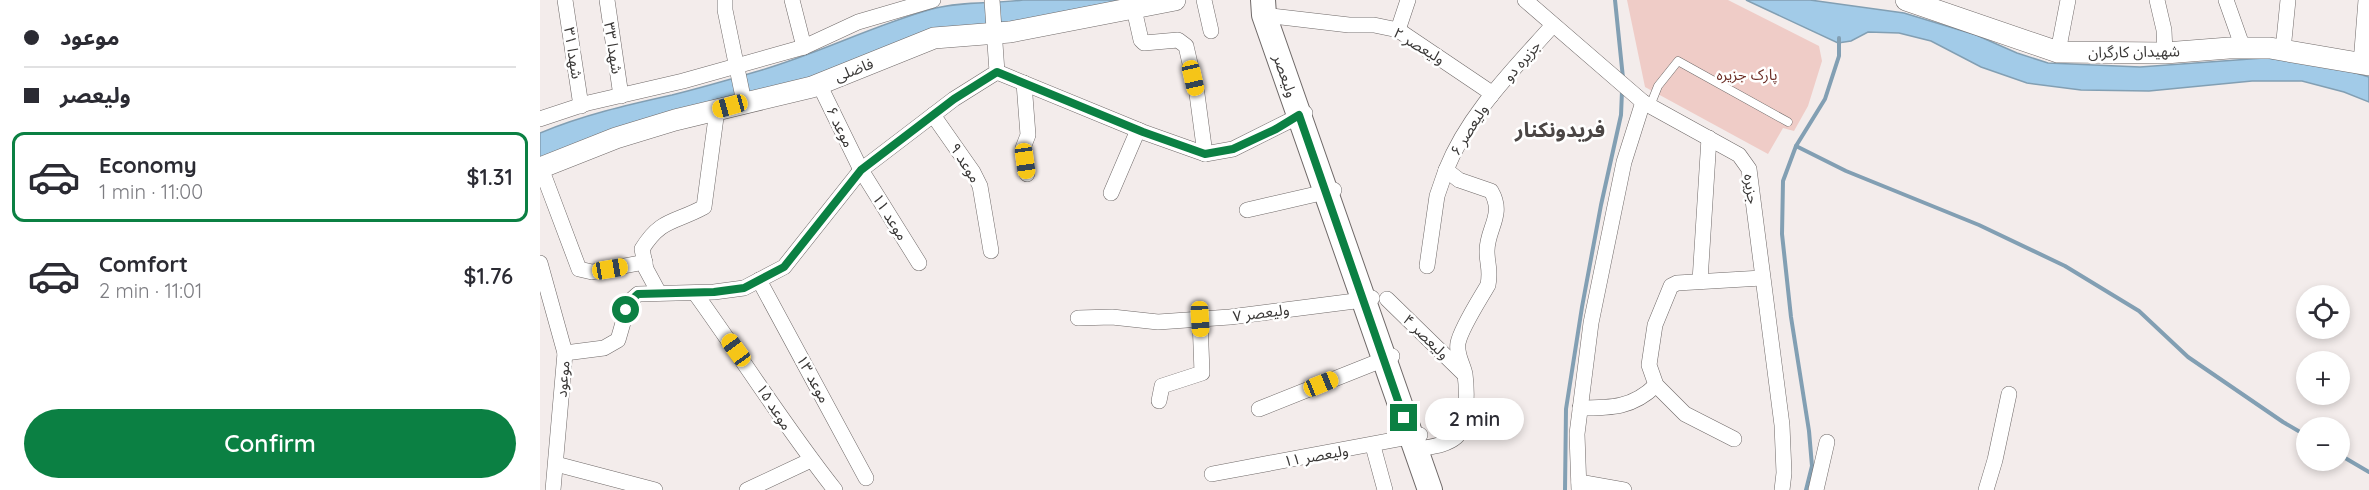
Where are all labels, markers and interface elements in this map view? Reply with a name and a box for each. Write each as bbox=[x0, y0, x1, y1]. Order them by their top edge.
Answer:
street label: شهدا ۳۳ bbox=[600, 21, 627, 75]
text: موعود bbox=[60, 23, 120, 51]
street label: ولیعصر ۲ bbox=[1390, 23, 1449, 68]
street label: شهدا ۳۱ bbox=[560, 26, 587, 80]
street label: جزیره دو bbox=[1499, 36, 1545, 85]
street label: شهیدان کارگران bbox=[2088, 41, 2180, 62]
street label: ولیعصر bbox=[1269, 51, 1302, 100]
street label: فاضلی bbox=[832, 53, 876, 86]
car bbox=[1180, 58, 1206, 98]
park label: پارک جزیره bbox=[1716, 65, 1778, 85]
text: ولیعصر bbox=[60, 81, 131, 109]
car bbox=[710, 92, 750, 120]
street label: ولیعصر ۶ bbox=[1445, 101, 1492, 159]
street label: موعد ۶ bbox=[822, 103, 858, 150]
district label: فریدونکنار bbox=[1514, 116, 1605, 142]
street label: موعد ۹ bbox=[946, 139, 985, 186]
car bbox=[1014, 142, 1036, 180]
icon: car bbox=[27, 150, 81, 204]
text: Economy bbox=[99, 151, 197, 179]
text: $1.31 bbox=[467, 163, 513, 191]
street label: جزیره bbox=[1740, 173, 1763, 205]
text: 1 min · 11:00 bbox=[99, 179, 203, 204]
street label: موعد ۱۱ bbox=[869, 190, 912, 244]
icon: car bbox=[27, 249, 81, 303]
text: Comfort bbox=[99, 250, 188, 278]
car bbox=[591, 257, 629, 281]
text: $1.76 bbox=[464, 262, 513, 290]
text: 2 min · 11:01 bbox=[99, 278, 202, 303]
map controls bbox=[2296, 285, 2350, 471]
button: locate bbox=[2296, 285, 2350, 339]
route start bbox=[612, 296, 639, 323]
street label: ولیعصر ۷ bbox=[1232, 300, 1290, 325]
car bbox=[1190, 301, 1210, 337]
street label: ولیعصر ۴ bbox=[1399, 310, 1453, 363]
car bbox=[718, 330, 754, 370]
button: + bbox=[2296, 351, 2350, 405]
street label: موعد ۱۳ bbox=[793, 352, 834, 406]
street label: موعود bbox=[551, 360, 574, 398]
car bbox=[1301, 369, 1341, 399]
street label: موعد ۱۵ bbox=[752, 380, 796, 434]
callout: 2 min bbox=[1425, 397, 1524, 439]
route end bbox=[1390, 404, 1417, 431]
text: 2 min bbox=[1449, 406, 1500, 431]
button: Confirm bbox=[24, 409, 516, 478]
button: − bbox=[2296, 417, 2350, 471]
street label: ولیعصر ۱۱ bbox=[1282, 440, 1350, 471]

